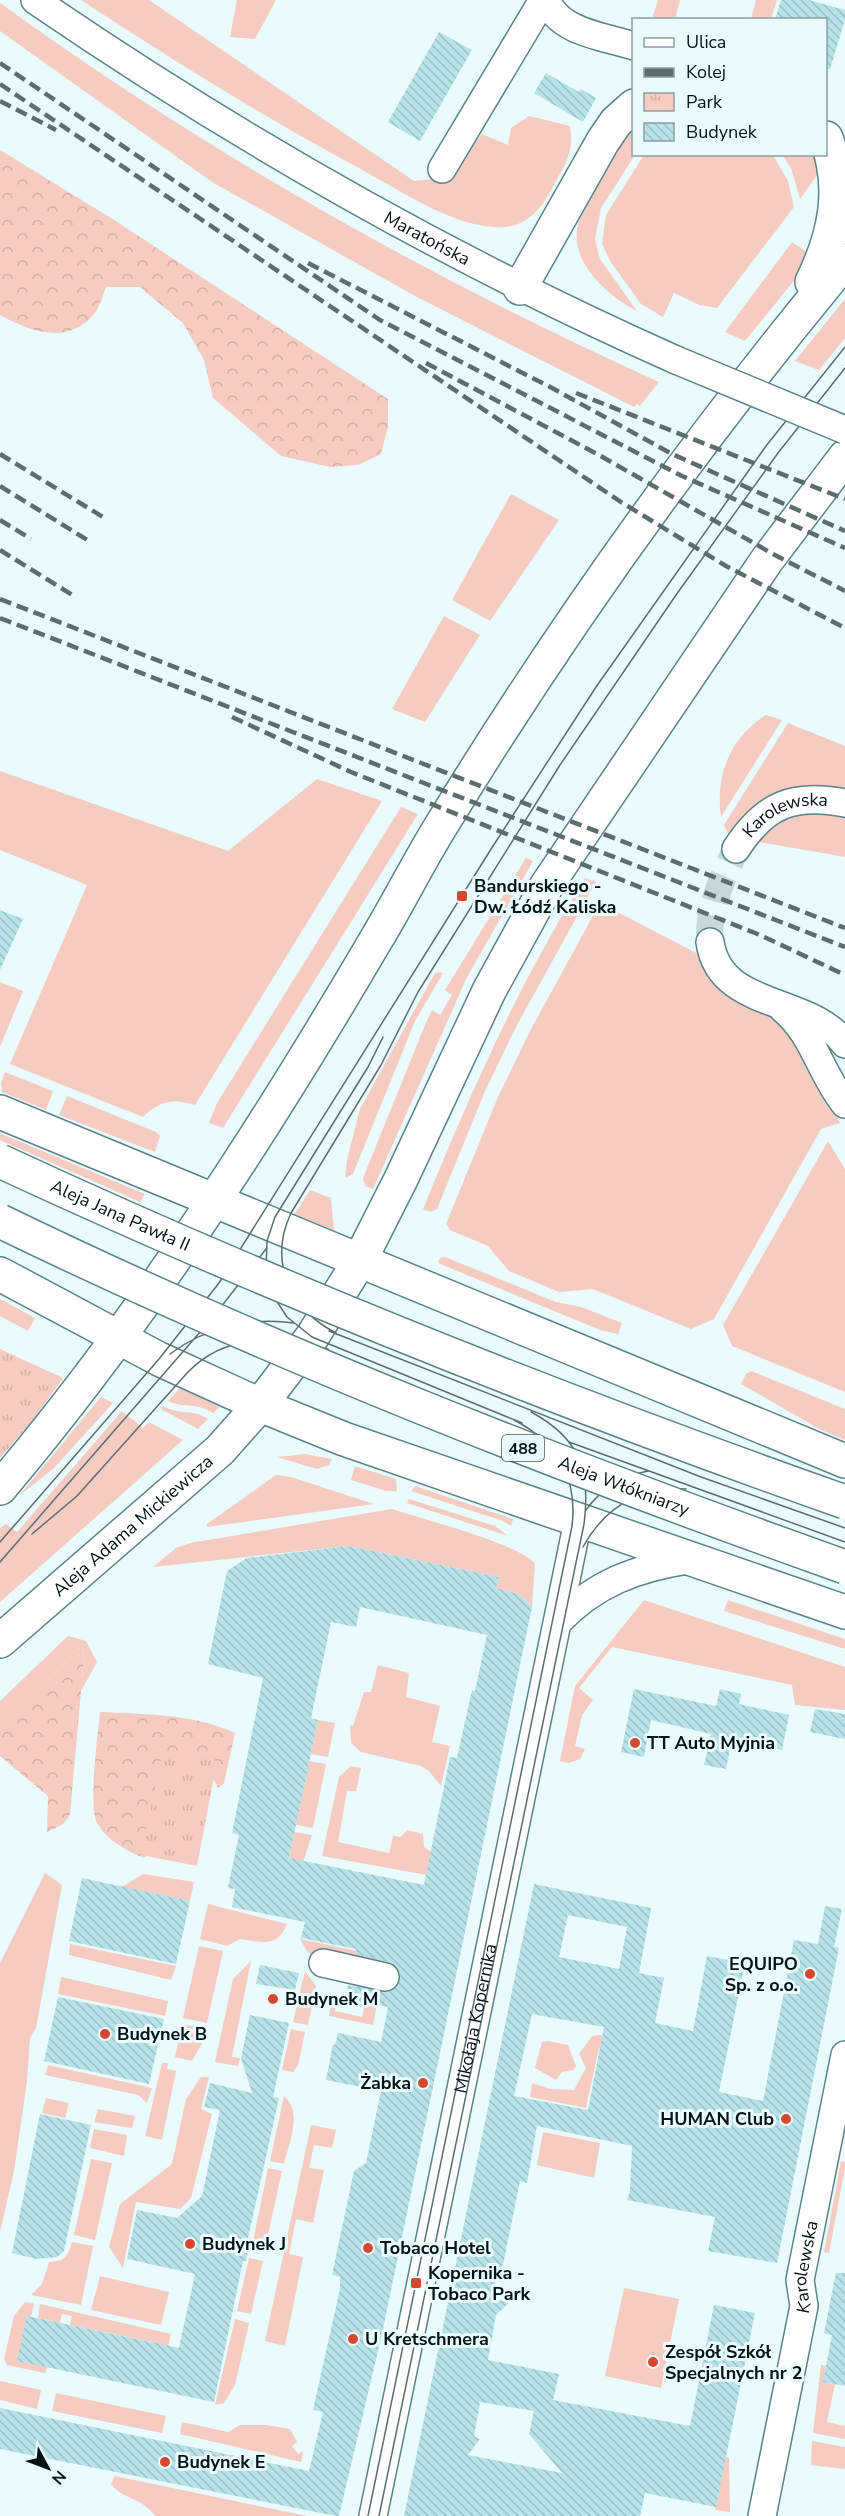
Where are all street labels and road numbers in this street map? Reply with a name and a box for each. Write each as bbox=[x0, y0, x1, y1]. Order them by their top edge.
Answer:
street label: Maratońska bbox=[380, 205, 474, 271]
street label: Karolewska bbox=[737, 788, 829, 843]
street label: Aleja Jana Pawła II bbox=[47, 1174, 194, 1257]
road number: 488 bbox=[502, 1435, 544, 1461]
street label: Aleja Adama Mickiewicza bbox=[48, 1449, 218, 1602]
street label: Aleja Włókniarzy bbox=[555, 1450, 693, 1522]
street label: Mikołaja Kopernika bbox=[448, 1942, 503, 2095]
street label: Karolewska bbox=[788, 2218, 824, 2315]

